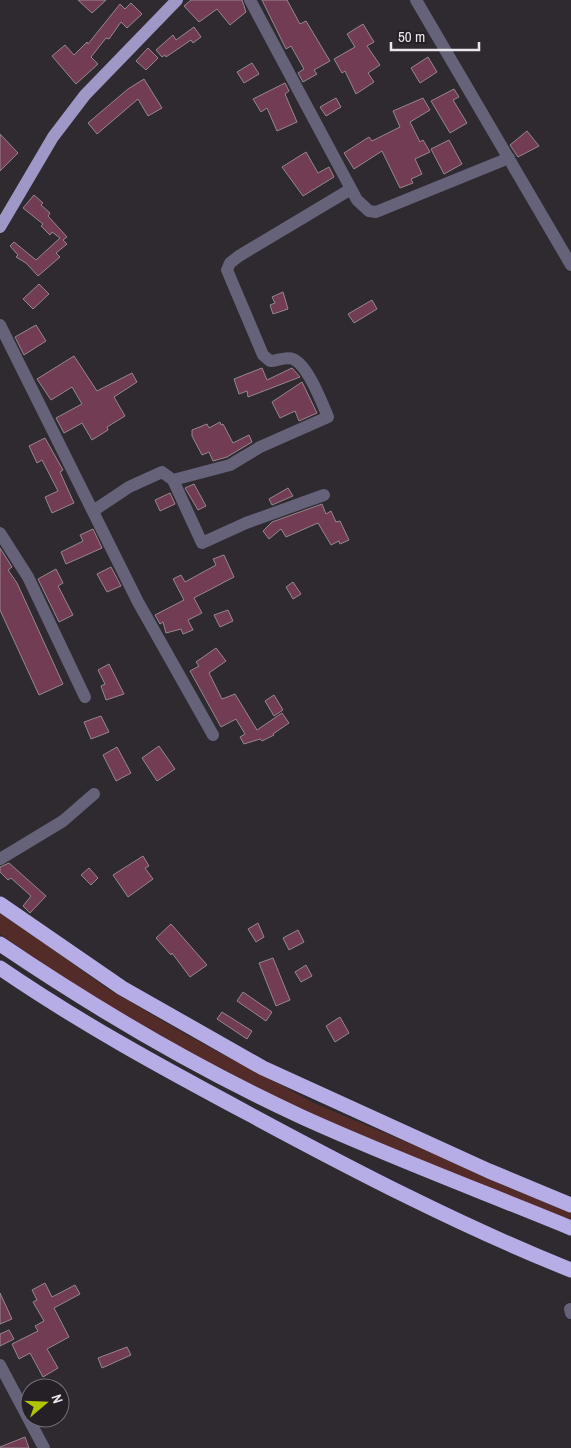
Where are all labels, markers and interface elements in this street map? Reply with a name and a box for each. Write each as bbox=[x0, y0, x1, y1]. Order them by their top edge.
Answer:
scale bar bbox=[391, 20, 478, 52]
text: 50 m bbox=[398, 26, 425, 47]
north arrow bbox=[20, 1378, 70, 1428]
text: N bbox=[47, 1392, 67, 1406]

